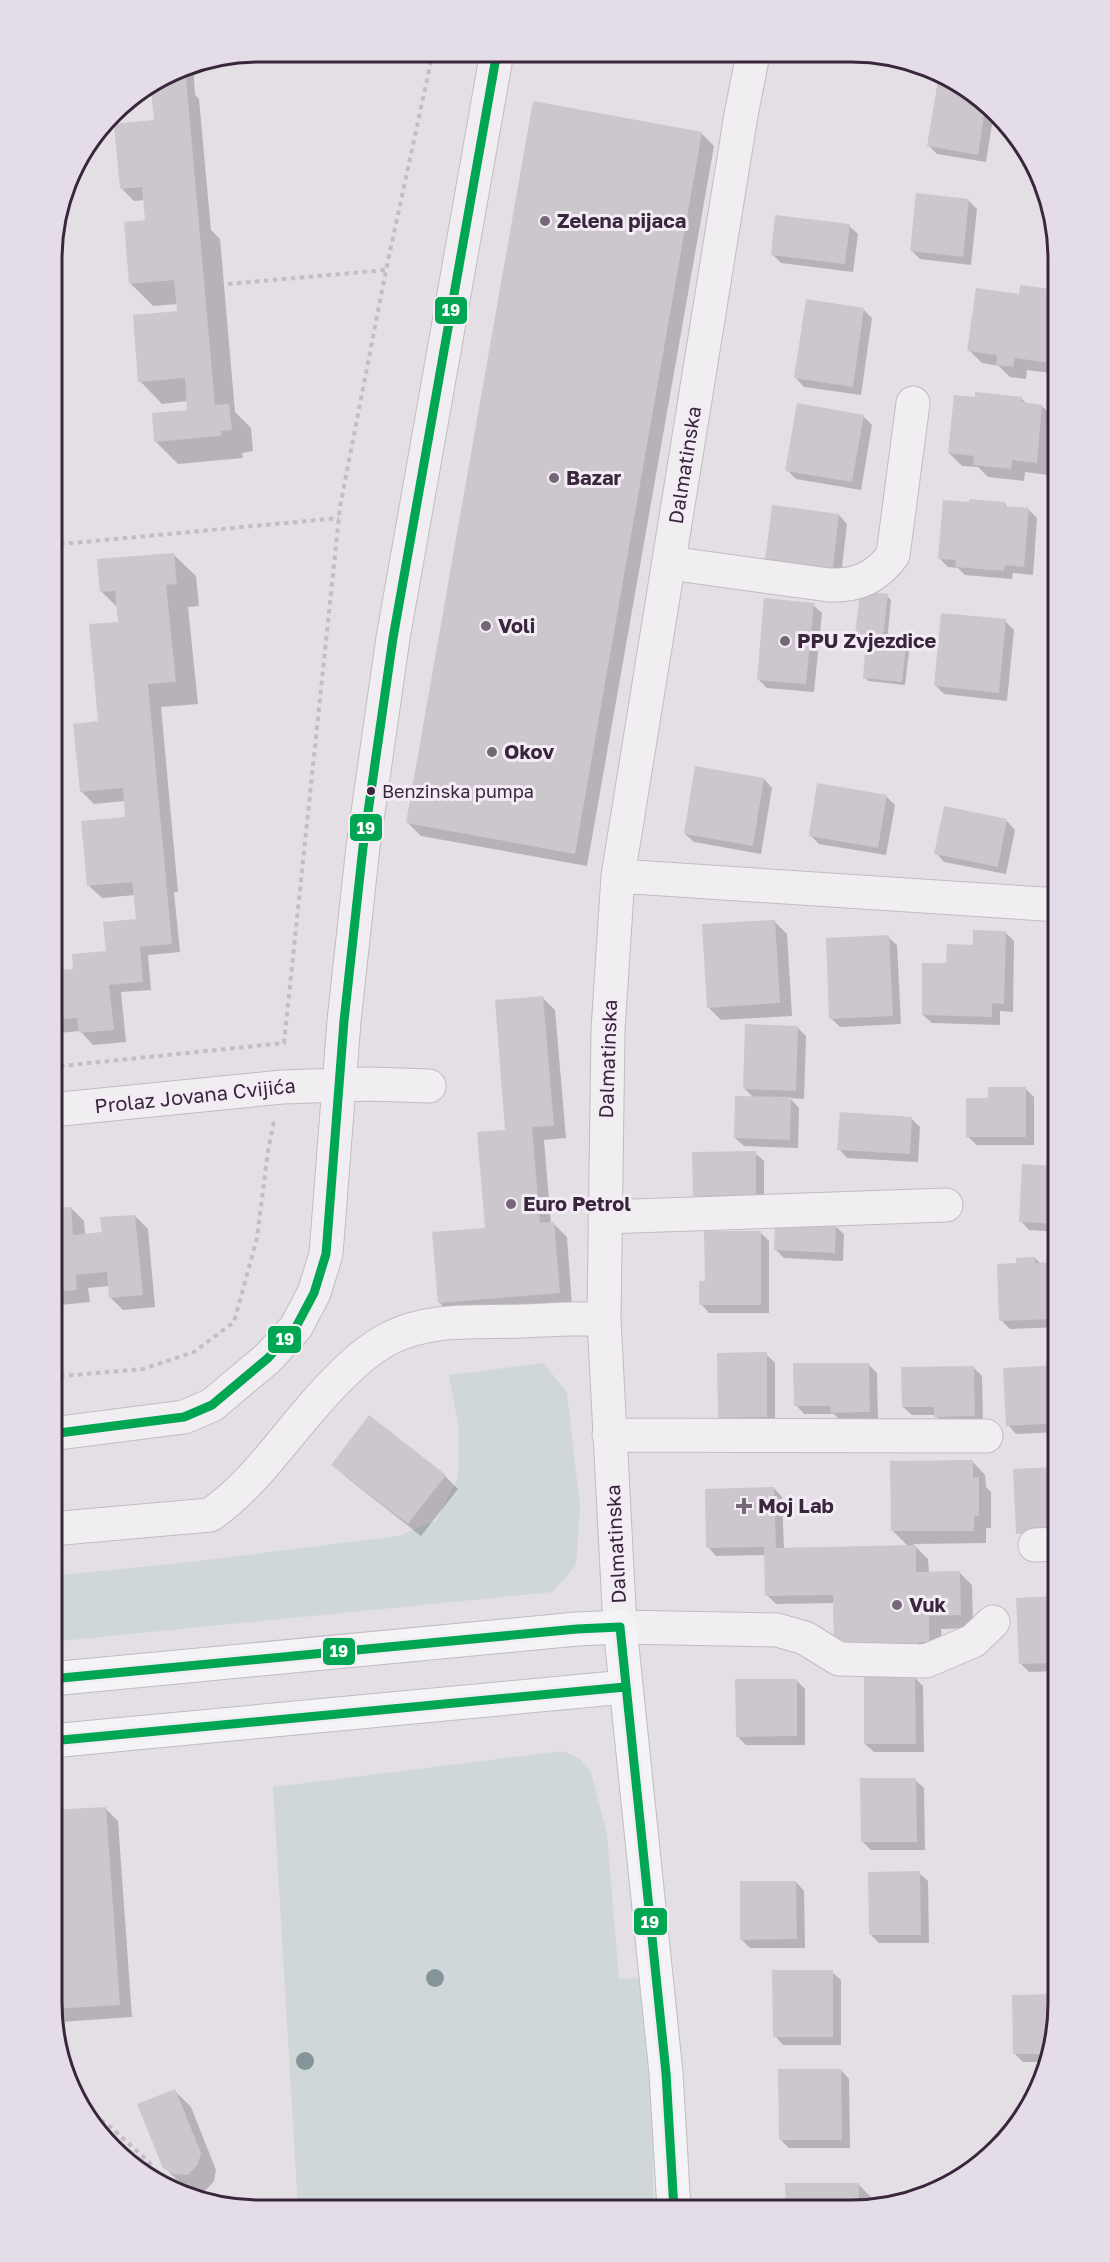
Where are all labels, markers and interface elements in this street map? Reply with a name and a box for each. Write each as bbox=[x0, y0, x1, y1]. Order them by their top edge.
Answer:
place label: Zelena pijaca bbox=[557, 208, 686, 232]
marker: Zelena pijaca bbox=[538, 214, 552, 228]
line badge: 19 bbox=[434, 296, 468, 325]
text: 19 bbox=[442, 300, 460, 320]
street label: Dalmatinska bbox=[663, 404, 705, 526]
place label: Bazar bbox=[566, 465, 622, 489]
marker: Bazar bbox=[547, 471, 561, 485]
place label: Voli bbox=[498, 613, 535, 637]
marker: Voli bbox=[479, 619, 493, 633]
place label: PPU Zvjezdice bbox=[797, 628, 937, 652]
marker: PPU Zvjezdice bbox=[778, 634, 792, 648]
place label: Okov bbox=[504, 739, 554, 763]
marker: Okov bbox=[485, 745, 499, 759]
place label: Benzinska pumpa bbox=[382, 780, 534, 802]
marker: Benzinska pumpa bbox=[365, 785, 377, 797]
line badge: 19 bbox=[349, 813, 383, 842]
text: 19 bbox=[357, 818, 375, 838]
street label: Dalmatinska bbox=[593, 999, 621, 1119]
street label: Prolaz Jovana Cvijića bbox=[93, 1073, 297, 1117]
place label: Euro Petrol bbox=[523, 1191, 631, 1215]
marker: Euro Petrol bbox=[504, 1197, 518, 1211]
line badge: 19 bbox=[267, 1325, 302, 1354]
text: 19 bbox=[276, 1329, 294, 1349]
street label: Dalmatinska bbox=[600, 1484, 630, 1604]
place label: Moj Lab bbox=[758, 1493, 834, 1517]
marker: Moj Lab bbox=[735, 1497, 753, 1515]
place label: Vuk bbox=[909, 1592, 946, 1616]
marker: Vuk bbox=[890, 1598, 904, 1612]
line badge: 19 bbox=[322, 1637, 356, 1666]
text: 19 bbox=[330, 1641, 348, 1661]
line badge: 19 bbox=[633, 1907, 668, 1936]
text: 19 bbox=[641, 1912, 659, 1932]

